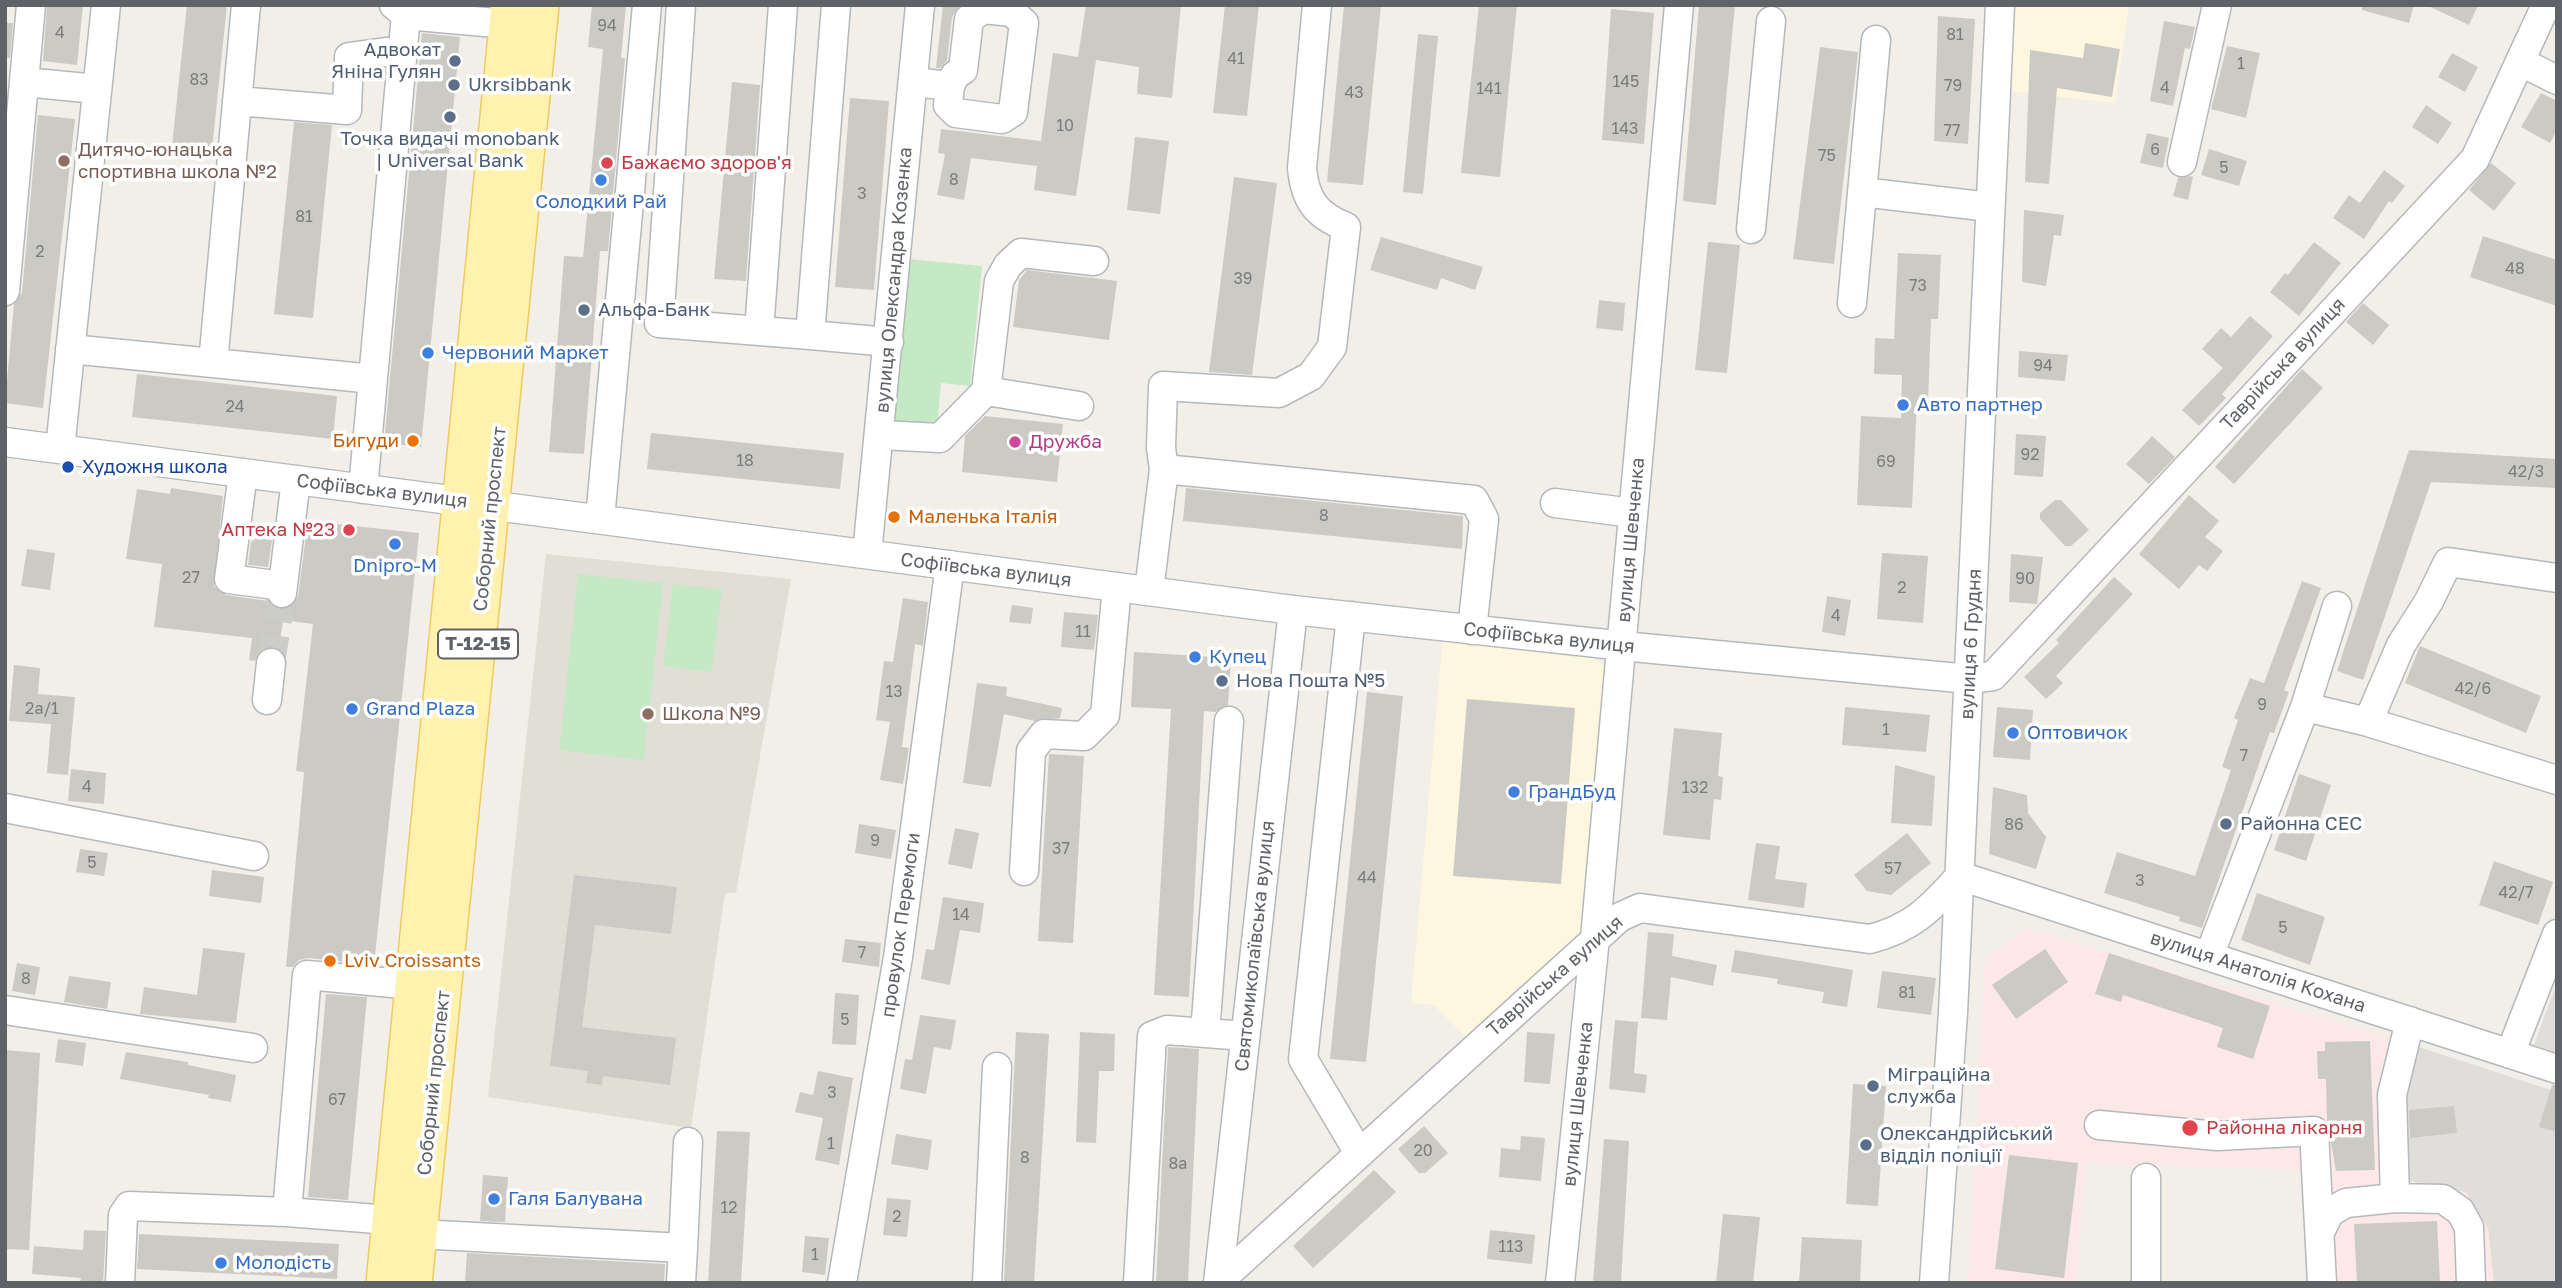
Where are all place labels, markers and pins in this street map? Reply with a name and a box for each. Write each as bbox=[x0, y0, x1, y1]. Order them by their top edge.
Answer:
place label: Адвокат Яніна Гулян bbox=[331, 39, 441, 83]
marker: Адвокат Яніна Гулян bbox=[447, 53, 463, 69]
place label: Ukrsibbank bbox=[468, 74, 572, 96]
marker: Ukrsibbank bbox=[446, 77, 462, 93]
marker: Точка видачі monobank | Universal Bank bbox=[442, 109, 458, 125]
place label: Точка видачі monobank | Universal Bank bbox=[340, 128, 560, 172]
place label: Дитячо-юнацька спортивна школа №2 bbox=[78, 139, 277, 183]
place label: Бажаємо здоров'я bbox=[621, 152, 792, 174]
marker: Дитячо-юнацька спортивна школа №2 bbox=[56, 153, 72, 169]
marker: Бажаємо здоров'я bbox=[599, 155, 615, 171]
marker: Солодкий Рай bbox=[593, 172, 609, 188]
place label: Солодкий Рай bbox=[535, 191, 667, 213]
place label: Альфа-Банк bbox=[598, 299, 710, 321]
marker: Альфа-Банк bbox=[576, 302, 592, 318]
place label: Червоний Маркет bbox=[442, 342, 609, 364]
marker: Червоний Маркет bbox=[420, 345, 436, 361]
place label: Авто партнер bbox=[1917, 394, 2043, 416]
marker: Авто партнер bbox=[1895, 397, 1911, 413]
place label: Бигуди bbox=[333, 430, 399, 452]
place label: Дружба bbox=[1029, 431, 1102, 453]
marker: Бигуди bbox=[405, 433, 421, 449]
marker: Дружба bbox=[1007, 434, 1023, 450]
place label: Художня школа bbox=[82, 456, 228, 478]
marker: Художня школа bbox=[60, 459, 76, 475]
place label: Маленька Італія bbox=[908, 506, 1058, 528]
marker: Маленька Італія bbox=[886, 509, 902, 525]
place label: Аптека №23 bbox=[222, 519, 335, 541]
marker: Аптека №23 bbox=[341, 522, 357, 538]
marker: Dnipro-M bbox=[387, 536, 403, 552]
place label: Dnipro-M bbox=[353, 555, 437, 577]
place label: Купец bbox=[1209, 646, 1266, 668]
marker: Купец bbox=[1187, 649, 1203, 665]
place label: Нова Пошта №5 bbox=[1236, 670, 1385, 692]
marker: Нова Пошта №5 bbox=[1214, 673, 1230, 689]
place label: Grand Plaza bbox=[366, 698, 475, 720]
marker: Grand Plaza bbox=[344, 701, 360, 717]
place label: Школа №9 bbox=[662, 703, 761, 725]
marker: Школа №9 bbox=[640, 706, 656, 722]
place label: Оптовичок bbox=[2027, 722, 2128, 744]
marker: Оптовичок bbox=[2005, 725, 2021, 741]
place label: ГрандБуд bbox=[1528, 781, 1616, 803]
marker: ГрандБуд bbox=[1506, 784, 1522, 800]
place label: Районна СЕС bbox=[2240, 813, 2362, 835]
marker: Районна СЕС bbox=[2218, 816, 2234, 832]
place label: Lviv Croissants bbox=[344, 950, 481, 972]
marker: Lviv Croissants bbox=[322, 953, 338, 969]
place label: Міграційна служба bbox=[1887, 1064, 1990, 1108]
marker: Міграційна служба bbox=[1865, 1078, 1881, 1094]
place label: Районна лікарня bbox=[2206, 1117, 2363, 1139]
marker: Районна лікарня bbox=[2180, 1118, 2200, 1138]
place label: Олександрійський відділ поліції bbox=[1880, 1123, 2053, 1167]
marker: Олександрійський відділ поліції bbox=[1858, 1137, 1874, 1153]
place label: Галя Балувана bbox=[508, 1188, 643, 1210]
marker: Галя Балувана bbox=[486, 1191, 502, 1207]
place label: Молодість bbox=[235, 1252, 331, 1274]
marker: Молодість bbox=[213, 1255, 229, 1271]

